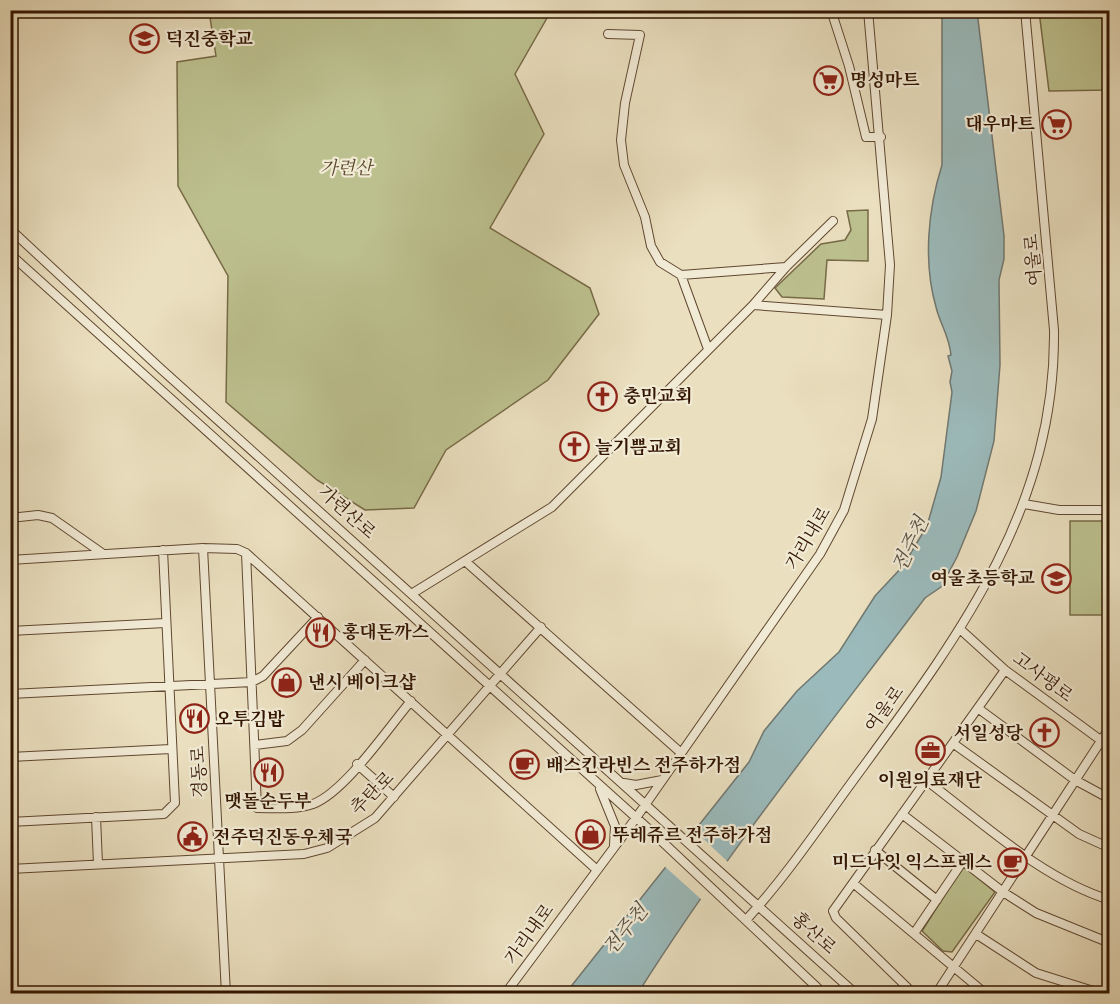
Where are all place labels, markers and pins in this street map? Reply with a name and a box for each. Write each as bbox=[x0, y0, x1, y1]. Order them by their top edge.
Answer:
school or university icon: 덕진중학교 bbox=[129, 23, 161, 55]
place label: 덕진중학교 bbox=[166, 28, 254, 53]
supermarket icon: 명성마트 bbox=[813, 64, 845, 96]
place label: 명성마트 bbox=[850, 69, 920, 94]
supermarket icon: 대우마트 bbox=[1040, 108, 1072, 140]
place label: 대우마트 bbox=[965, 113, 1036, 138]
church icon: 충민교회 bbox=[586, 380, 618, 412]
place label: 충민교회 bbox=[623, 385, 693, 410]
church icon: 늘기쁨교회 bbox=[558, 431, 590, 463]
place label: 늘기쁨교회 bbox=[595, 436, 682, 461]
school or university icon: 여울초등학교 bbox=[1040, 562, 1072, 594]
place label: 여울초등학교 bbox=[931, 567, 1036, 592]
restaurant icon: 홍대돈까스 bbox=[305, 616, 337, 648]
place label: 홍대돈까스 bbox=[342, 621, 430, 646]
shop icon: 낸시 베이크샵 bbox=[271, 666, 303, 698]
place label: 낸시 베이크샵 bbox=[308, 671, 417, 696]
restaurant icon: 오투김밥 bbox=[178, 703, 210, 735]
place label: 오투김밥 bbox=[215, 708, 285, 733]
church icon: 서일성당 bbox=[1028, 717, 1060, 749]
place label: 서일성당 bbox=[953, 722, 1024, 747]
office icon: 이원의료재단 bbox=[914, 735, 946, 767]
cafe icon: 배스킨라빈스 전주하가점 bbox=[509, 749, 541, 781]
place label: 배스킨라빈스 전주하가점 bbox=[546, 754, 741, 779]
restaurant icon: 맷돌순두부 bbox=[252, 756, 284, 788]
place label: 이원의료재단 bbox=[878, 769, 983, 794]
place label: 맷돌순두부 bbox=[225, 790, 312, 815]
shop icon: 뚜레쥬르 전주하가점 bbox=[575, 819, 607, 851]
public building icon: 전주덕진동우체국 bbox=[176, 821, 208, 853]
place label: 뚜레쥬르 전주하가점 bbox=[612, 824, 772, 849]
place label: 전주덕진동우체국 bbox=[213, 826, 353, 851]
cafe icon: 미드나잇 익스프레스 bbox=[997, 846, 1029, 878]
place label: 미드나잇 익스프레스 bbox=[832, 851, 993, 876]

